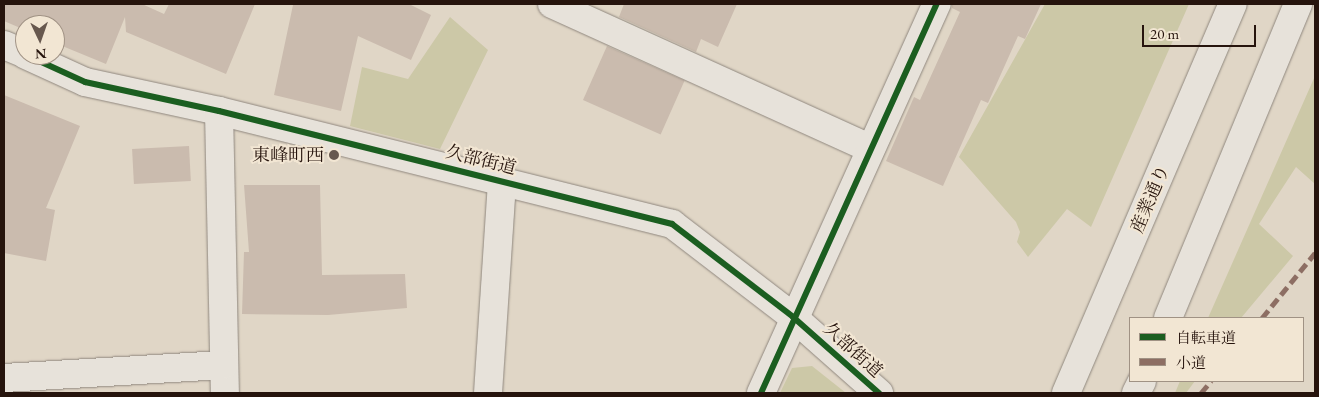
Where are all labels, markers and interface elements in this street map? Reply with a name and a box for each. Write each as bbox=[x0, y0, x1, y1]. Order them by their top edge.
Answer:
north arrow bbox=[15, 15, 65, 65]
scale bar bbox=[1144, 15, 1258, 47]
text: 20 m bbox=[1150, 24, 1179, 43]
text: N bbox=[35, 45, 47, 63]
street label: 久部街道 bbox=[443, 141, 519, 179]
place label: 東峰町西 bbox=[252, 144, 324, 166]
marker: 東峰町西 bbox=[328, 149, 340, 161]
street label: 産業通り bbox=[1126, 162, 1174, 236]
legend bbox=[1129, 317, 1304, 382]
street label: 久部街道 bbox=[819, 318, 887, 382]
text: 自転車道 bbox=[1176, 328, 1236, 347]
text: 小道 bbox=[1176, 353, 1206, 372]

